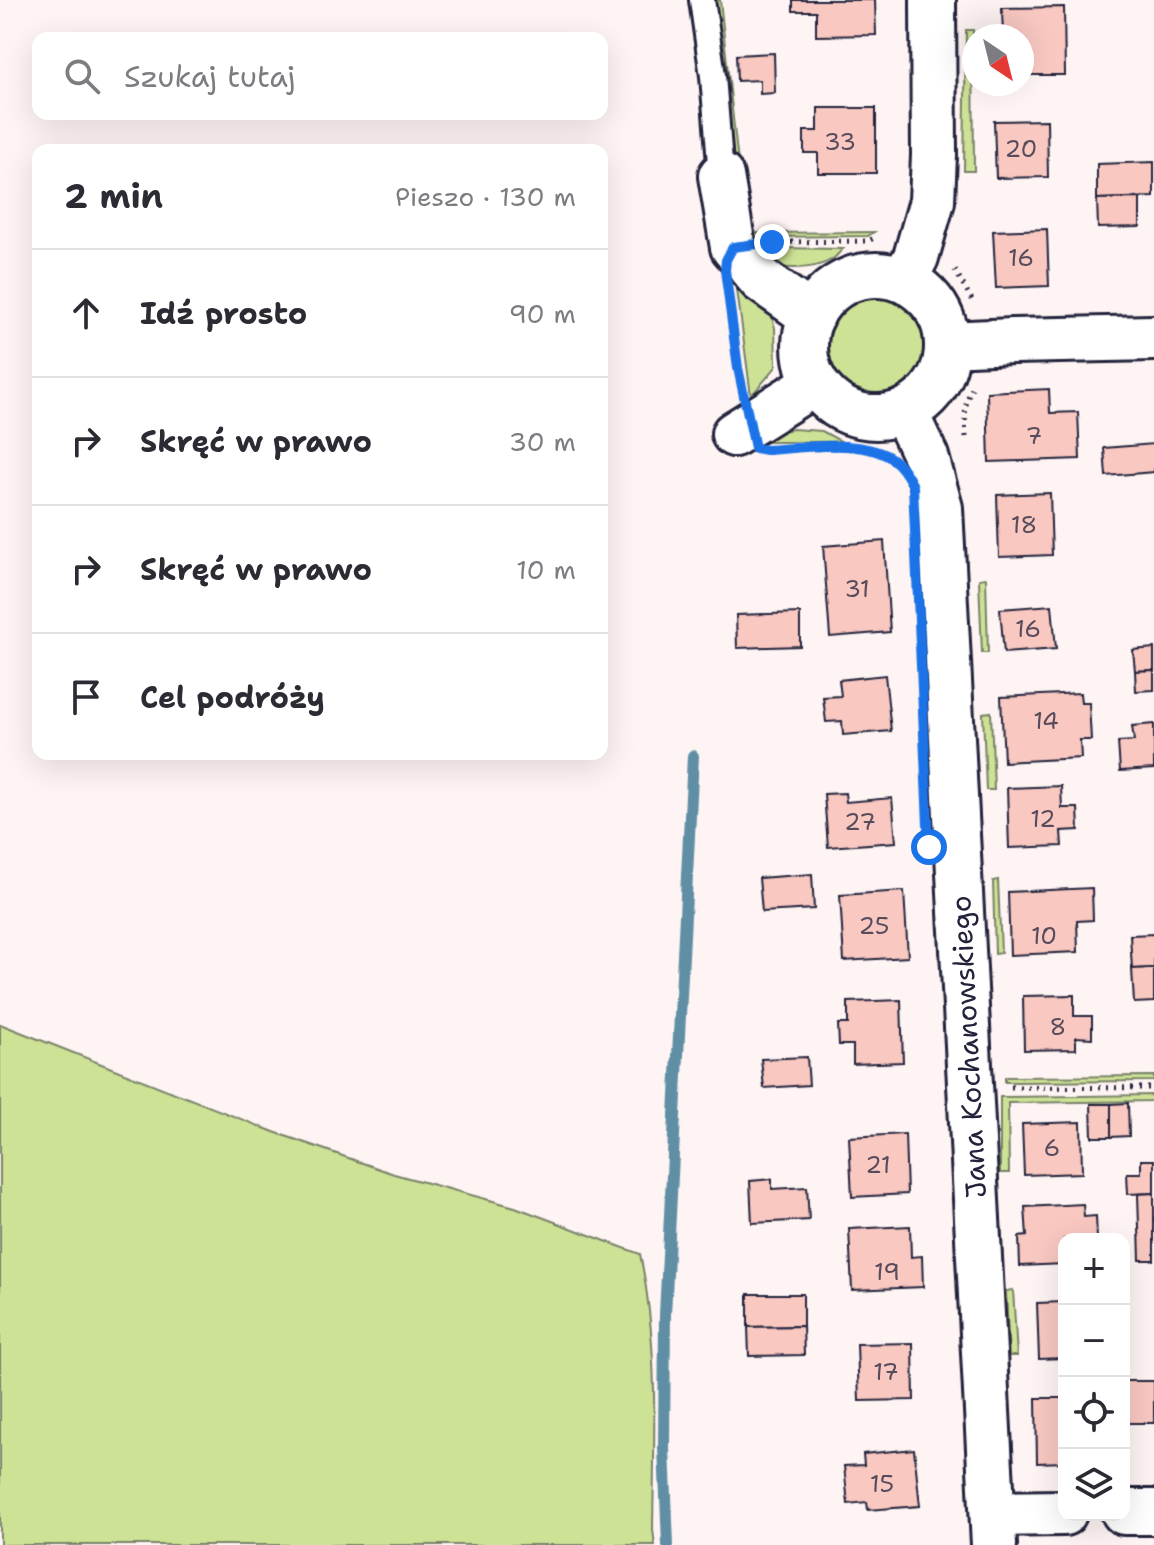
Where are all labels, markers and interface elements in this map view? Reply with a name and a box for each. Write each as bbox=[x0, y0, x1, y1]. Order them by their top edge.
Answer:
north arrow bbox=[962, 24, 1034, 96]
search box bbox=[32, 32, 608, 120]
icon: search bbox=[60, 54, 104, 98]
text: Szukaj tutaj bbox=[124, 56, 296, 97]
house number: 33 bbox=[824, 126, 856, 158]
house number: 20 bbox=[1005, 133, 1037, 165]
text: 2 min bbox=[64, 173, 163, 219]
text: Pieszo · 130 m bbox=[395, 179, 576, 214]
route end bbox=[754, 224, 790, 260]
house number: 16 bbox=[1008, 242, 1034, 274]
icon: ahead bbox=[64, 291, 108, 335]
text: Idź prosto bbox=[140, 293, 307, 334]
text: 90 m bbox=[509, 296, 576, 331]
icon: right bbox=[64, 419, 108, 463]
house number: 7 bbox=[1026, 420, 1042, 452]
text: Skręć w prawo bbox=[140, 421, 372, 462]
text: 30 m bbox=[509, 424, 576, 459]
house number: 18 bbox=[1011, 509, 1037, 541]
icon: right bbox=[64, 547, 108, 591]
text: Skręć w prawo bbox=[140, 549, 372, 590]
text: 10 m bbox=[516, 552, 576, 587]
house number: 31 bbox=[844, 573, 870, 605]
house number: 16 bbox=[1015, 613, 1041, 645]
icon: arrive bbox=[64, 675, 108, 719]
text: Cel podróży bbox=[140, 677, 325, 718]
house number: 14 bbox=[1033, 705, 1059, 737]
house number: 12 bbox=[1030, 803, 1056, 835]
house number: 27 bbox=[844, 806, 876, 838]
route start bbox=[911, 829, 947, 865]
street label: Jana Kochanowskiego bbox=[941, 895, 995, 1199]
house number: 25 bbox=[858, 910, 890, 942]
house number: 10 bbox=[1031, 920, 1057, 952]
house number: 8 bbox=[1050, 1011, 1066, 1043]
house number: 6 bbox=[1044, 1132, 1060, 1164]
house number: 21 bbox=[865, 1149, 891, 1181]
map controls bbox=[1058, 1233, 1130, 1521]
button: + bbox=[1058, 1233, 1130, 1305]
house number: 19 bbox=[874, 1256, 900, 1288]
button: − bbox=[1058, 1305, 1130, 1377]
house number: 17 bbox=[873, 1356, 899, 1388]
button: locate bbox=[1058, 1377, 1130, 1449]
button: layers bbox=[1058, 1449, 1130, 1521]
house number: 15 bbox=[870, 1468, 894, 1500]

